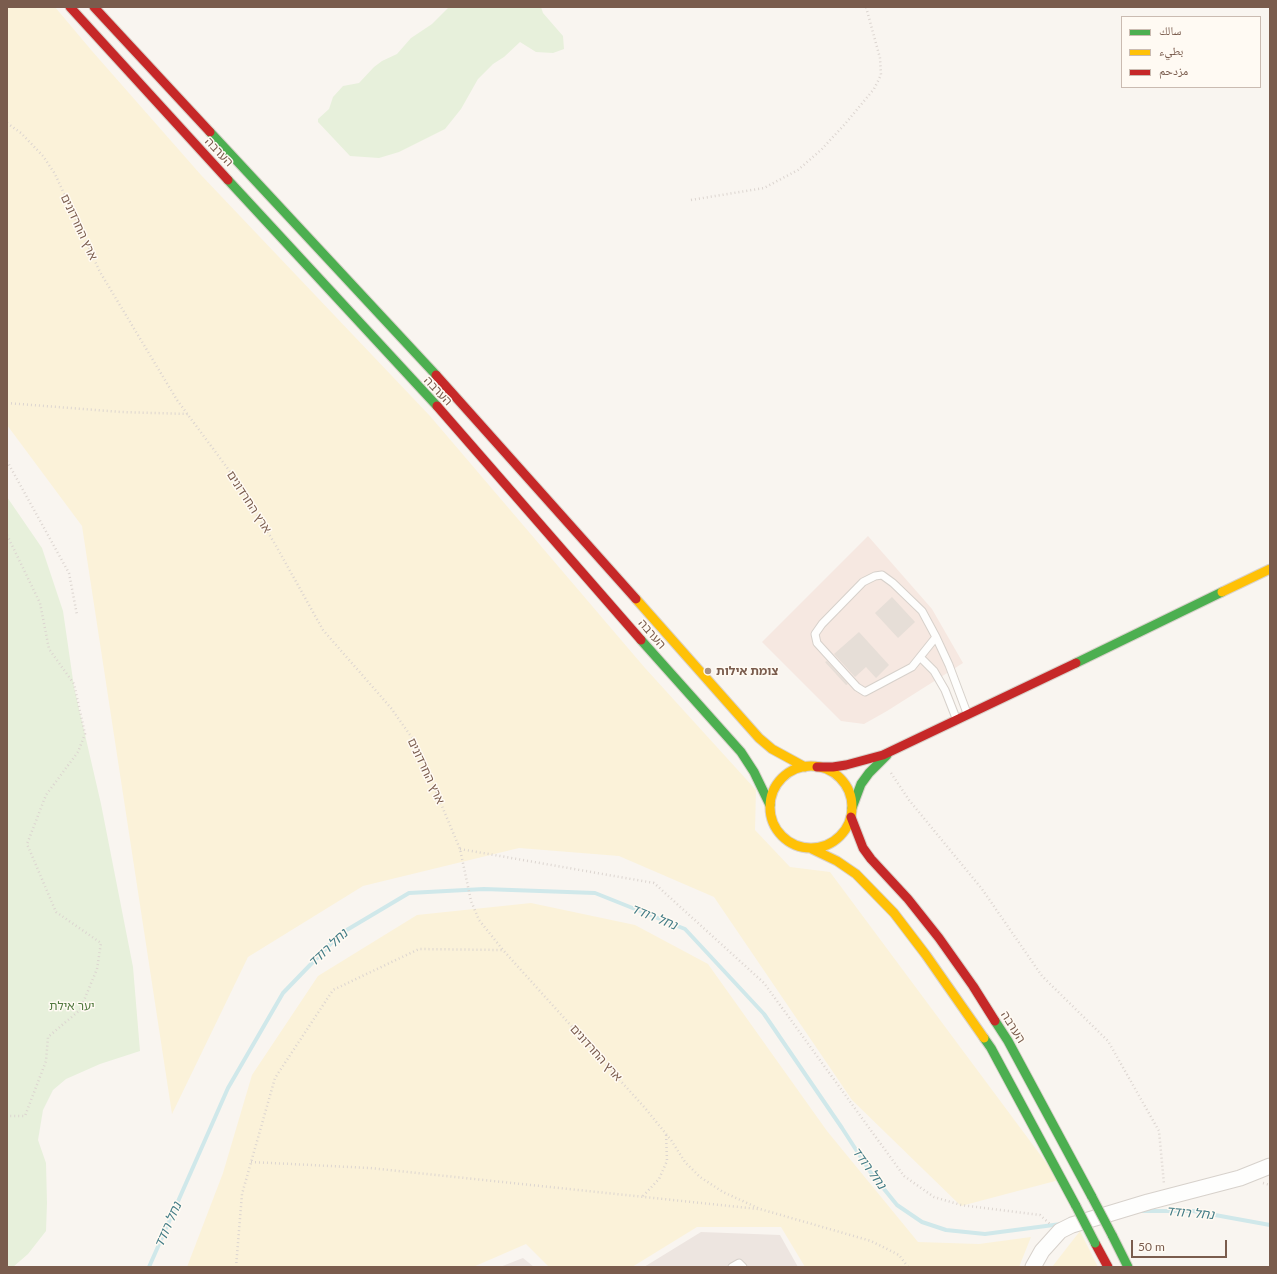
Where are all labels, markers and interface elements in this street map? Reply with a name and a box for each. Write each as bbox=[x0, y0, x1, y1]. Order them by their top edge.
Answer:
legend bbox=[1121, 16, 1261, 88]
text: سالك bbox=[1159, 23, 1181, 38]
text: بطيء bbox=[1159, 43, 1183, 58]
text: مزدحم bbox=[1159, 63, 1188, 78]
street label: הערבה bbox=[202, 134, 236, 170]
street label: ארץ החרדונים bbox=[57, 192, 101, 262]
street label: הערבה bbox=[421, 373, 455, 409]
street label: ארץ החרדונים bbox=[224, 468, 274, 536]
street label: הערבה bbox=[635, 616, 669, 652]
place label: צומת אילות bbox=[716, 664, 778, 678]
marker: צומת אילות bbox=[703, 666, 713, 676]
street label: ארץ החרדונים bbox=[404, 736, 448, 806]
water label: נחל רודד bbox=[629, 901, 679, 933]
water label: נחל רודד bbox=[305, 926, 351, 970]
park label: יער אילת bbox=[49, 999, 95, 1013]
street label: הערבה bbox=[998, 1008, 1028, 1046]
street label: ארץ החרדונים bbox=[567, 1022, 625, 1084]
water label: נחל רודד bbox=[849, 1144, 889, 1192]
water label: נחל רודד bbox=[151, 1200, 185, 1250]
water label: נחל רודד bbox=[1165, 1203, 1215, 1223]
scale bar bbox=[1133, 1232, 1229, 1258]
text: 50 m bbox=[1138, 1239, 1165, 1254]

